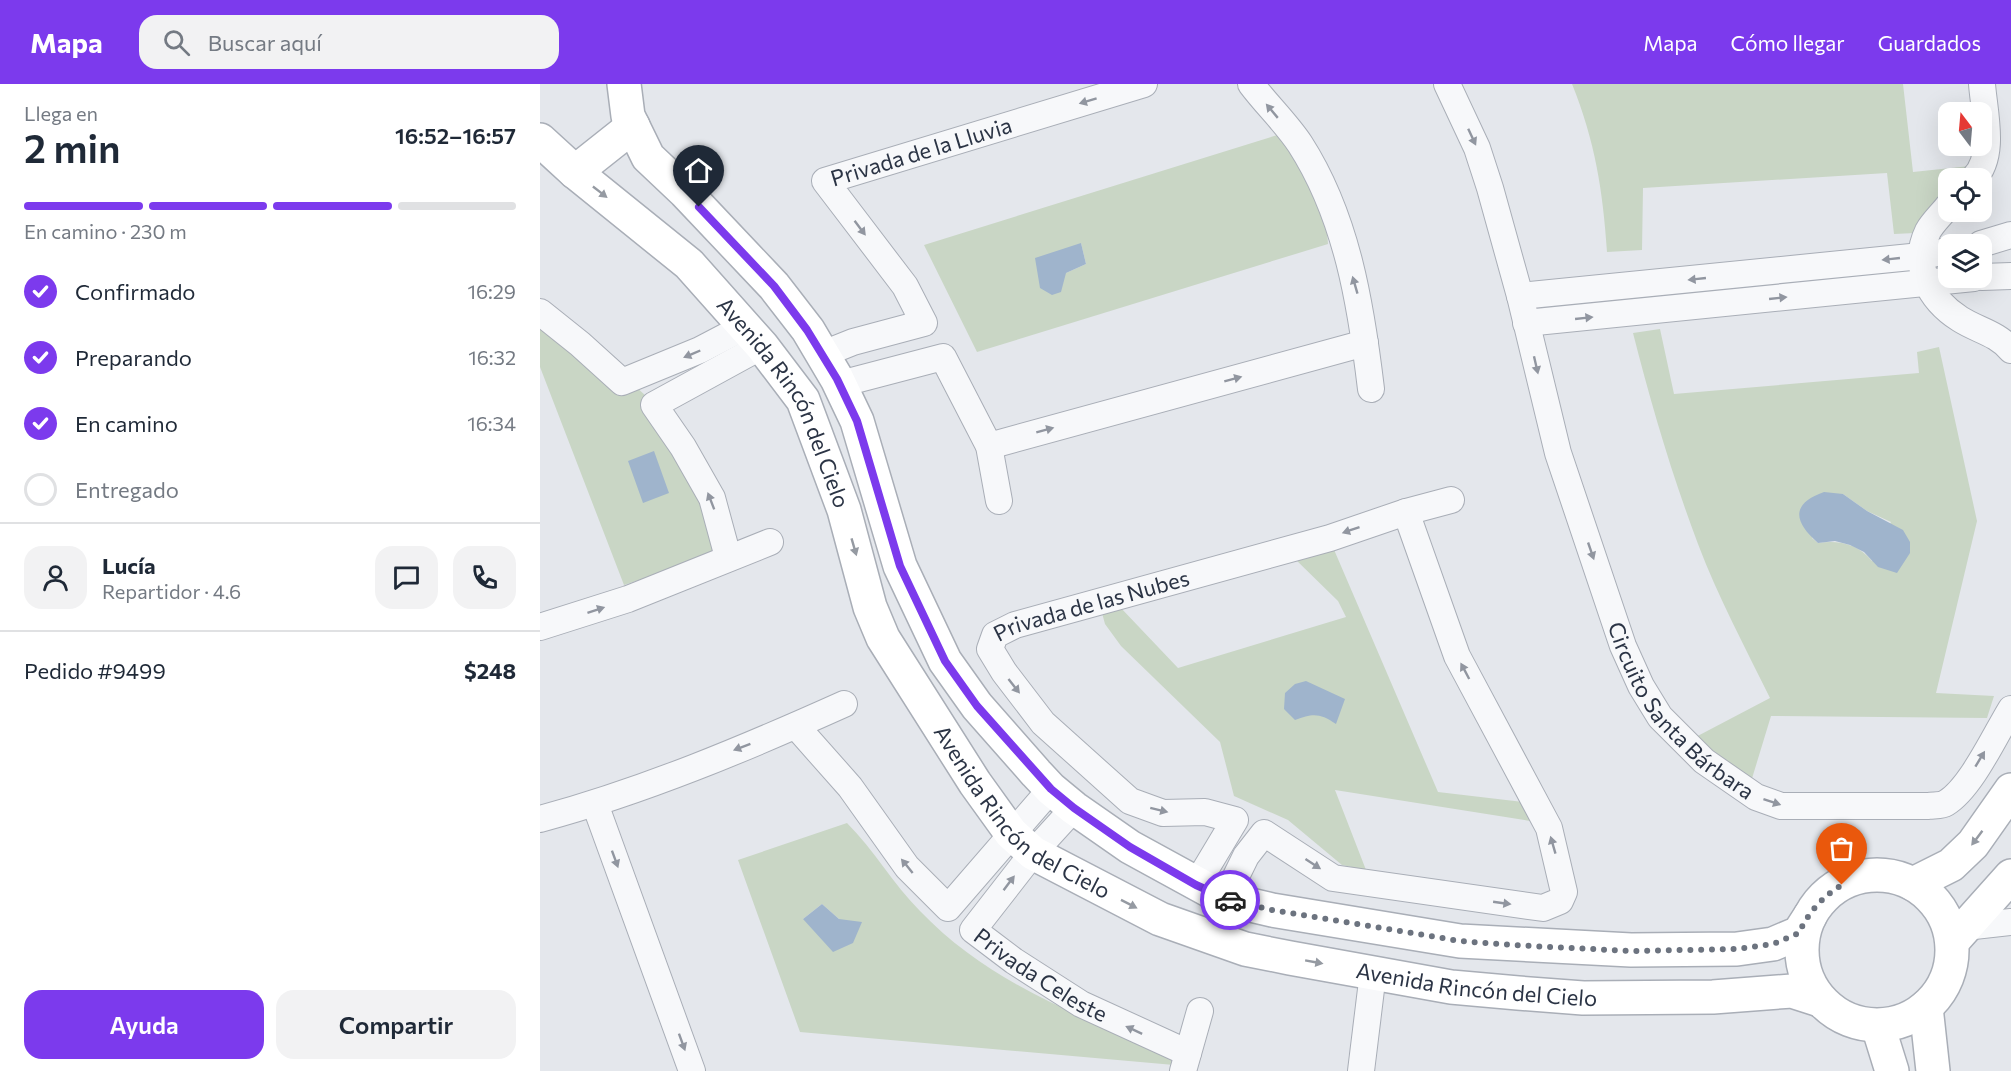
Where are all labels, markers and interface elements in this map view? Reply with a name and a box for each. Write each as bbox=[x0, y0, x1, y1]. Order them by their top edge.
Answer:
search box bbox=[139, 15, 559, 69]
text: Mapa bbox=[30, 25, 103, 59]
icon: search bbox=[160, 26, 193, 59]
text: Buscar aquí bbox=[208, 29, 322, 56]
text: Mapa bbox=[1643, 30, 1698, 55]
text: Cómo llegar bbox=[1731, 30, 1845, 55]
text: Guardados bbox=[1878, 30, 1981, 55]
one-way arrow bbox=[1079, 97, 1097, 106]
text: Llega en bbox=[24, 101, 98, 125]
north arrow bbox=[1938, 102, 1992, 156]
map controls bbox=[1938, 102, 1992, 288]
one-way arrow bbox=[1266, 104, 1279, 119]
street label: Privada de la Lluvia bbox=[827, 111, 1015, 192]
text: 16:52–16:57 bbox=[395, 122, 516, 149]
text: 2 min bbox=[24, 123, 121, 171]
one-way arrow bbox=[1468, 128, 1477, 145]
pin bbox=[673, 145, 724, 207]
icon: home bbox=[682, 154, 715, 187]
button: locate bbox=[1938, 168, 1992, 222]
one-way arrow bbox=[592, 186, 608, 199]
text: En camino · 230 m bbox=[24, 219, 187, 243]
one-way arrow bbox=[854, 220, 866, 235]
button: layers bbox=[1938, 234, 1992, 288]
one-way arrow bbox=[1881, 254, 1900, 264]
one-way arrow bbox=[1687, 274, 1706, 284]
icon: check bbox=[24, 275, 57, 308]
one-way arrow bbox=[1350, 276, 1360, 294]
text: Confirmado bbox=[75, 278, 196, 305]
text: 16:29 bbox=[467, 279, 516, 303]
street label: Avenida Rincón del Cielo bbox=[712, 291, 856, 511]
one-way arrow bbox=[1769, 293, 1788, 303]
one-way arrow bbox=[1575, 313, 1594, 322]
icon: check bbox=[24, 341, 57, 374]
text: Preparando bbox=[75, 344, 192, 371]
text: 16:32 bbox=[468, 345, 516, 369]
one-way arrow bbox=[683, 349, 700, 358]
one-way arrow bbox=[1531, 355, 1541, 374]
one-way arrow bbox=[1224, 374, 1242, 383]
icon: check bbox=[24, 407, 57, 440]
text: En camino bbox=[75, 410, 178, 437]
text: 16:34 bbox=[467, 411, 516, 435]
one-way arrow bbox=[1036, 425, 1054, 434]
text: Entregado bbox=[75, 476, 179, 503]
one-way arrow bbox=[706, 492, 716, 510]
one-way arrow bbox=[1342, 526, 1360, 536]
one-way arrow bbox=[850, 538, 859, 556]
one-way arrow bbox=[1587, 542, 1597, 560]
button: person bbox=[24, 546, 87, 609]
button: chat bbox=[375, 546, 438, 609]
button: phone bbox=[453, 546, 516, 609]
text: Lucía bbox=[102, 552, 156, 579]
street label: Privada de las Nubes bbox=[989, 564, 1192, 647]
text: Repartidor · 4.6 bbox=[102, 579, 241, 603]
one-way arrow bbox=[587, 604, 605, 614]
street label: Circuito Santa Bárbara bbox=[1603, 618, 1760, 805]
text: Pedido #9499 bbox=[24, 657, 166, 684]
text: $248 bbox=[464, 657, 516, 684]
one-way arrow bbox=[1460, 663, 1470, 680]
one-way arrow bbox=[1008, 678, 1020, 693]
street label: Avenida Rincón del Cielo bbox=[929, 720, 1115, 904]
one-way arrow bbox=[732, 742, 750, 752]
one-way arrow bbox=[1975, 751, 1986, 767]
one-way arrow bbox=[1763, 798, 1781, 808]
one-way arrow bbox=[1150, 806, 1168, 816]
pin bbox=[1816, 823, 1867, 885]
one-way arrow bbox=[1972, 830, 1984, 845]
icon: bag bbox=[1825, 832, 1858, 865]
one-way arrow bbox=[1548, 836, 1558, 854]
one-way arrow bbox=[610, 850, 620, 868]
one-way arrow bbox=[901, 858, 914, 874]
one-way arrow bbox=[1305, 859, 1321, 870]
courier bbox=[1200, 870, 1260, 930]
one-way arrow bbox=[1002, 875, 1015, 891]
icon: car bbox=[1214, 884, 1247, 917]
one-way arrow bbox=[1493, 898, 1512, 907]
one-way arrow bbox=[1121, 899, 1138, 908]
street label: Privada Celeste bbox=[969, 922, 1112, 1027]
street label: Avenida Rincón del Cielo bbox=[1354, 956, 1597, 1011]
one-way arrow bbox=[1305, 958, 1324, 967]
button: Ayuda bbox=[24, 990, 264, 1059]
button: Compartir bbox=[276, 990, 516, 1059]
one-way arrow bbox=[1126, 1025, 1143, 1034]
one-way arrow bbox=[677, 1033, 687, 1051]

